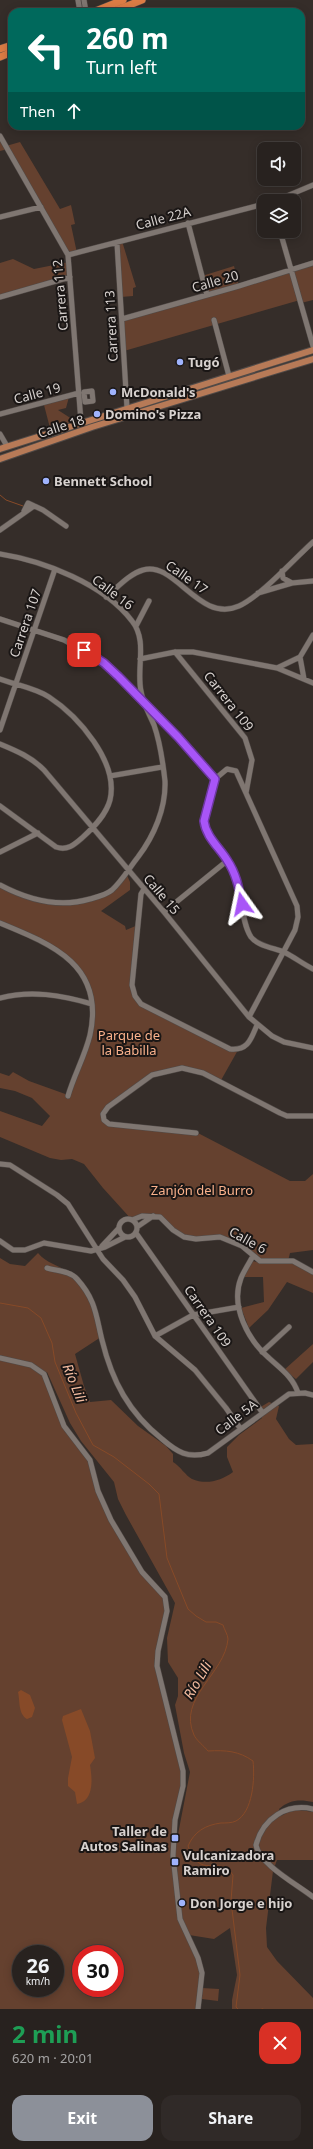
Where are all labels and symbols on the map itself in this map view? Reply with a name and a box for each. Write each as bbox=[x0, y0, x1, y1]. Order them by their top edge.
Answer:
street label: Calle 22A bbox=[134, 202, 193, 234]
street label: Carrera 112 bbox=[48, 259, 72, 331]
street label: Calle 20 bbox=[190, 266, 240, 296]
street label: Carrera 113 bbox=[100, 290, 122, 362]
place label: Tugó bbox=[188, 353, 220, 371]
marker: Tugó bbox=[175, 357, 185, 367]
street label: Calle 19 bbox=[12, 378, 62, 408]
place label: McDonald's bbox=[121, 383, 196, 401]
marker: McDonald's bbox=[108, 387, 118, 397]
place label: Domino's Pizza bbox=[105, 405, 201, 423]
marker: Domino's Pizza bbox=[92, 409, 102, 419]
street label: Calle 18 bbox=[35, 410, 87, 442]
place label: Bennett School bbox=[54, 472, 152, 490]
marker: Bennett School bbox=[41, 476, 51, 486]
street label: Calle 17 bbox=[162, 556, 212, 598]
street label: Calle 16 bbox=[88, 570, 138, 614]
street label: Carrera 107 bbox=[5, 586, 45, 660]
pin bbox=[67, 633, 101, 667]
street label: Carrera 109 bbox=[200, 667, 258, 735]
street label: Calle 15 bbox=[140, 870, 184, 918]
position arrow bbox=[221, 883, 263, 925]
park label: Parque de la Babilla bbox=[98, 1026, 160, 1059]
park label: Zanjón del Burro bbox=[151, 1181, 253, 1199]
street label: Calle 6 bbox=[226, 1222, 270, 1258]
street label: Carrera 109 bbox=[180, 1282, 236, 1350]
water label: Río Lili bbox=[59, 1361, 92, 1406]
street label: Calle 5A bbox=[211, 1395, 261, 1439]
water label: Río Lili bbox=[179, 1657, 216, 1702]
place label: Taller de Autos Salinas bbox=[80, 1822, 167, 1855]
marker: Taller de Autos Salinas bbox=[170, 1833, 180, 1843]
place label: Vulcanizadora Ramiro bbox=[183, 1846, 274, 1879]
marker: Vulcanizadora Ramiro bbox=[170, 1857, 180, 1867]
place label: Don Jorge e hijo bbox=[190, 1894, 292, 1912]
marker: Don Jorge e hijo bbox=[177, 1898, 187, 1908]
speed limit sign: 30 bbox=[72, 1945, 124, 1997]

